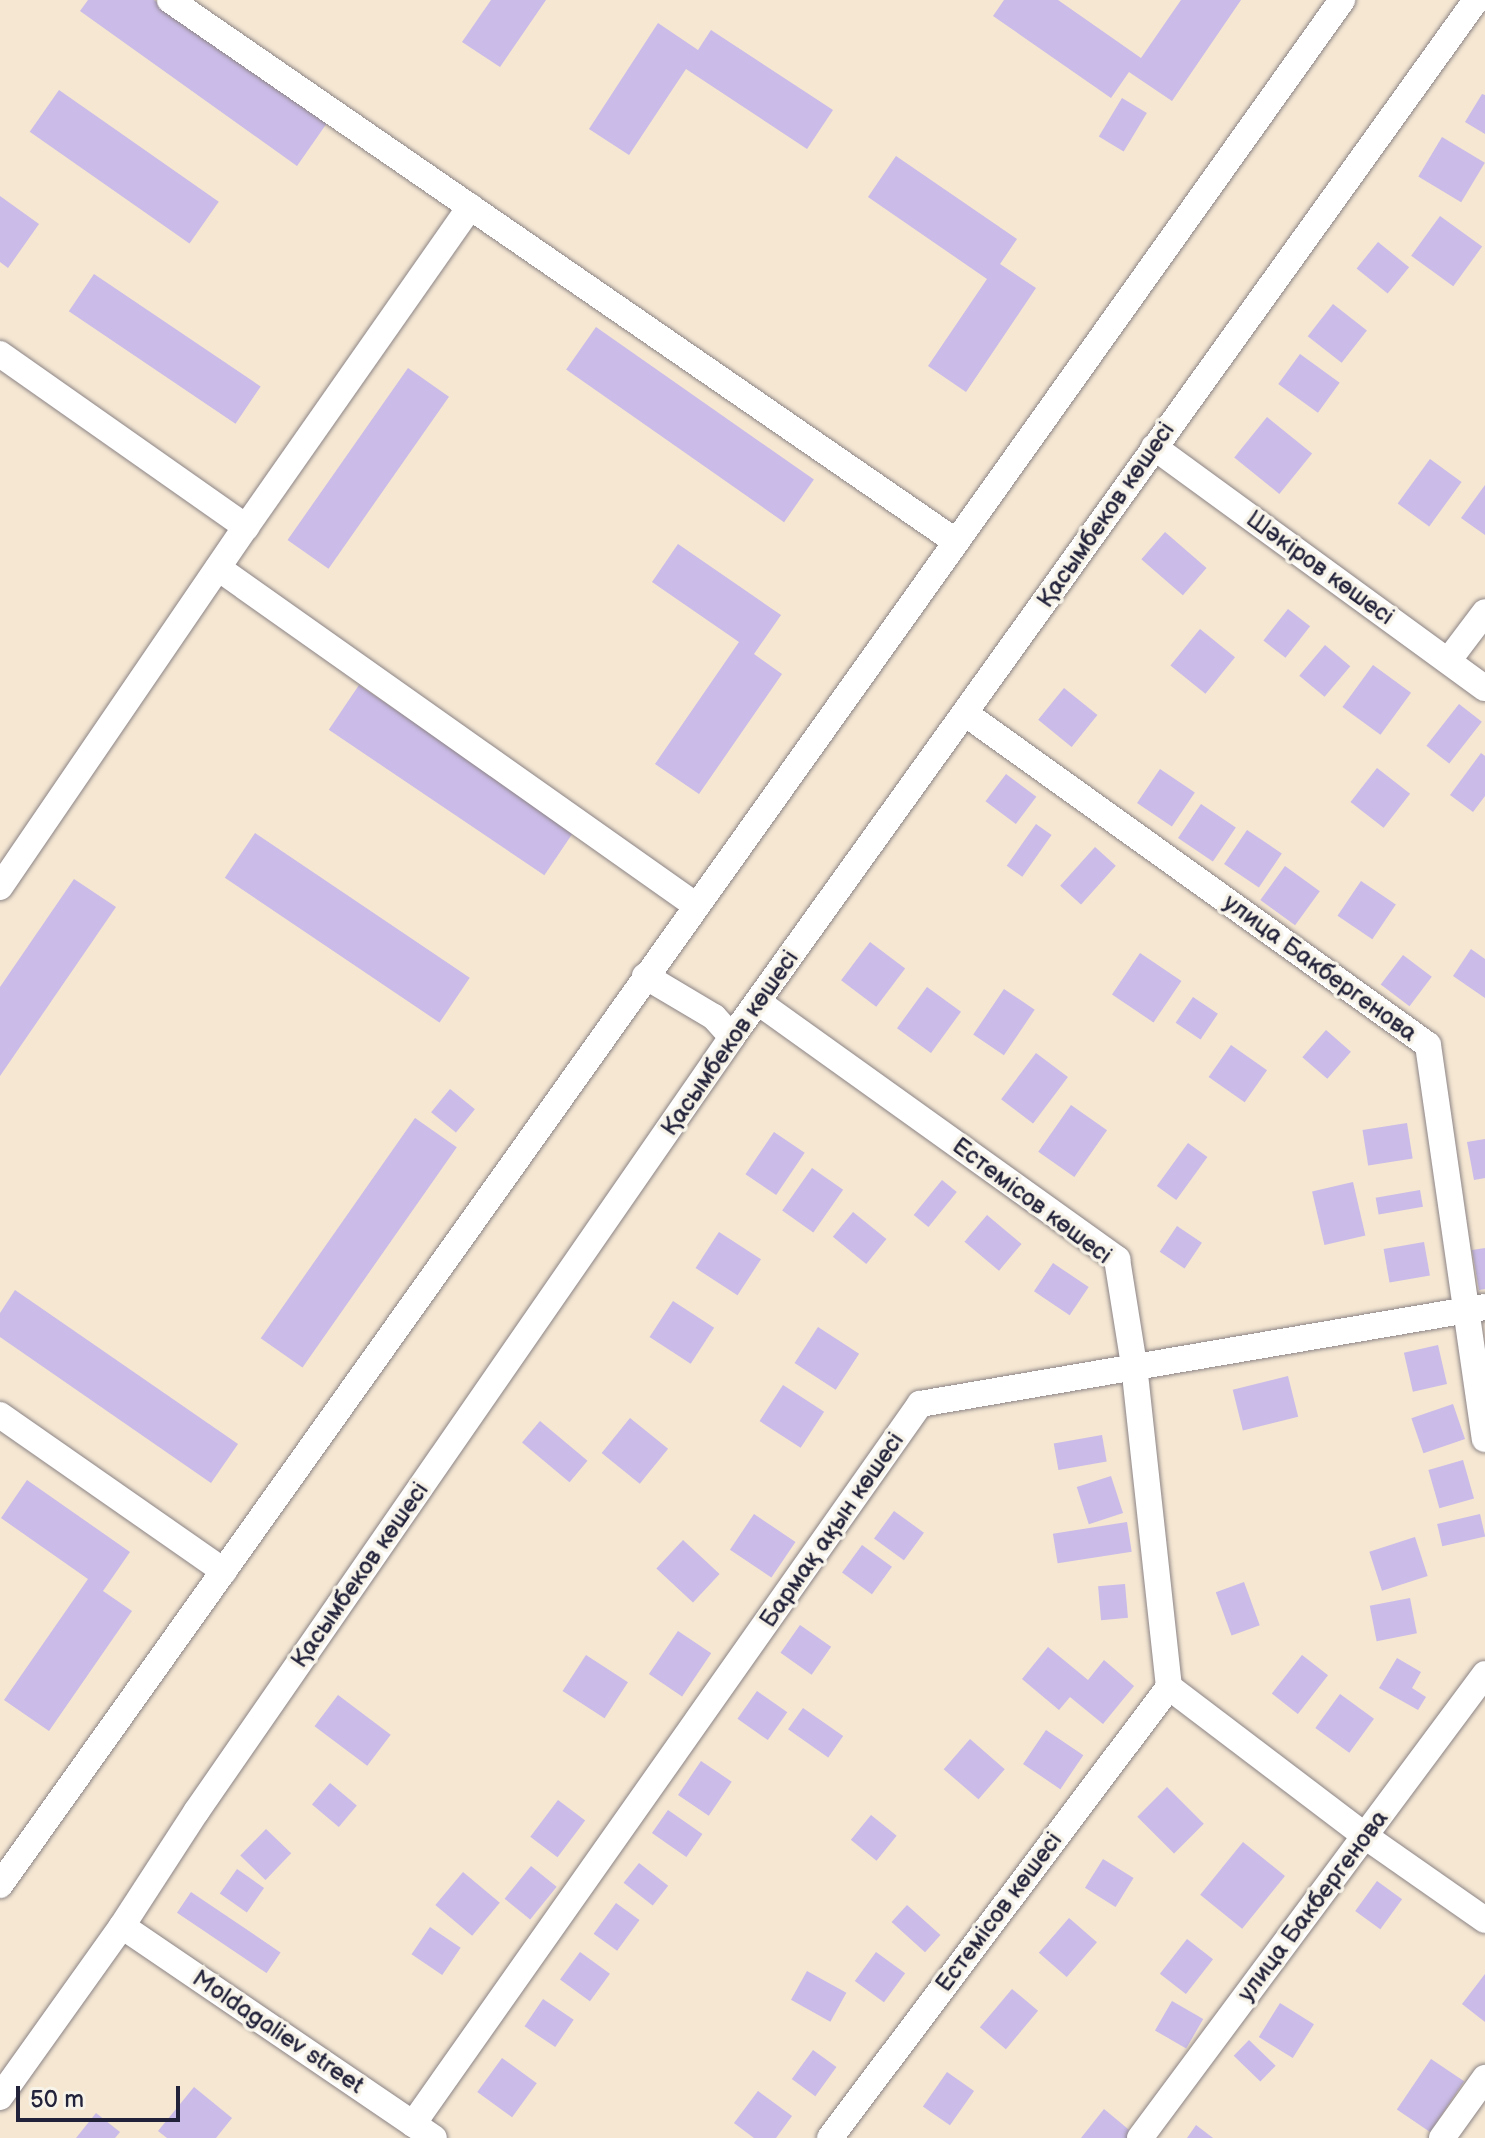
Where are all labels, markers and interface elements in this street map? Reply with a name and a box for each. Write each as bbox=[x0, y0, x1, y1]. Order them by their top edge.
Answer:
street label: Қасымбеков көшесі bbox=[1031, 417, 1181, 613]
street label: Шәкіров көшесі bbox=[1240, 505, 1400, 631]
street label: улица Бакбергенова bbox=[1218, 888, 1422, 1048]
street label: Қасымбеков көшесі bbox=[655, 945, 805, 1141]
street label: Естемісов көшесі bbox=[947, 1132, 1117, 1270]
street label: Бармақ ақын көшесі bbox=[754, 1427, 910, 1633]
street label: Қасымбеков көшесі bbox=[285, 1477, 435, 1673]
street label: улица Бакбергенова bbox=[1232, 1805, 1394, 2007]
street label: Естемісов көшесі bbox=[930, 1827, 1068, 1997]
street label: Moldagaliev street bbox=[187, 1964, 369, 2100]
scale bar bbox=[20, 2070, 184, 2120]
text: 50 m bbox=[30, 2085, 84, 2114]

